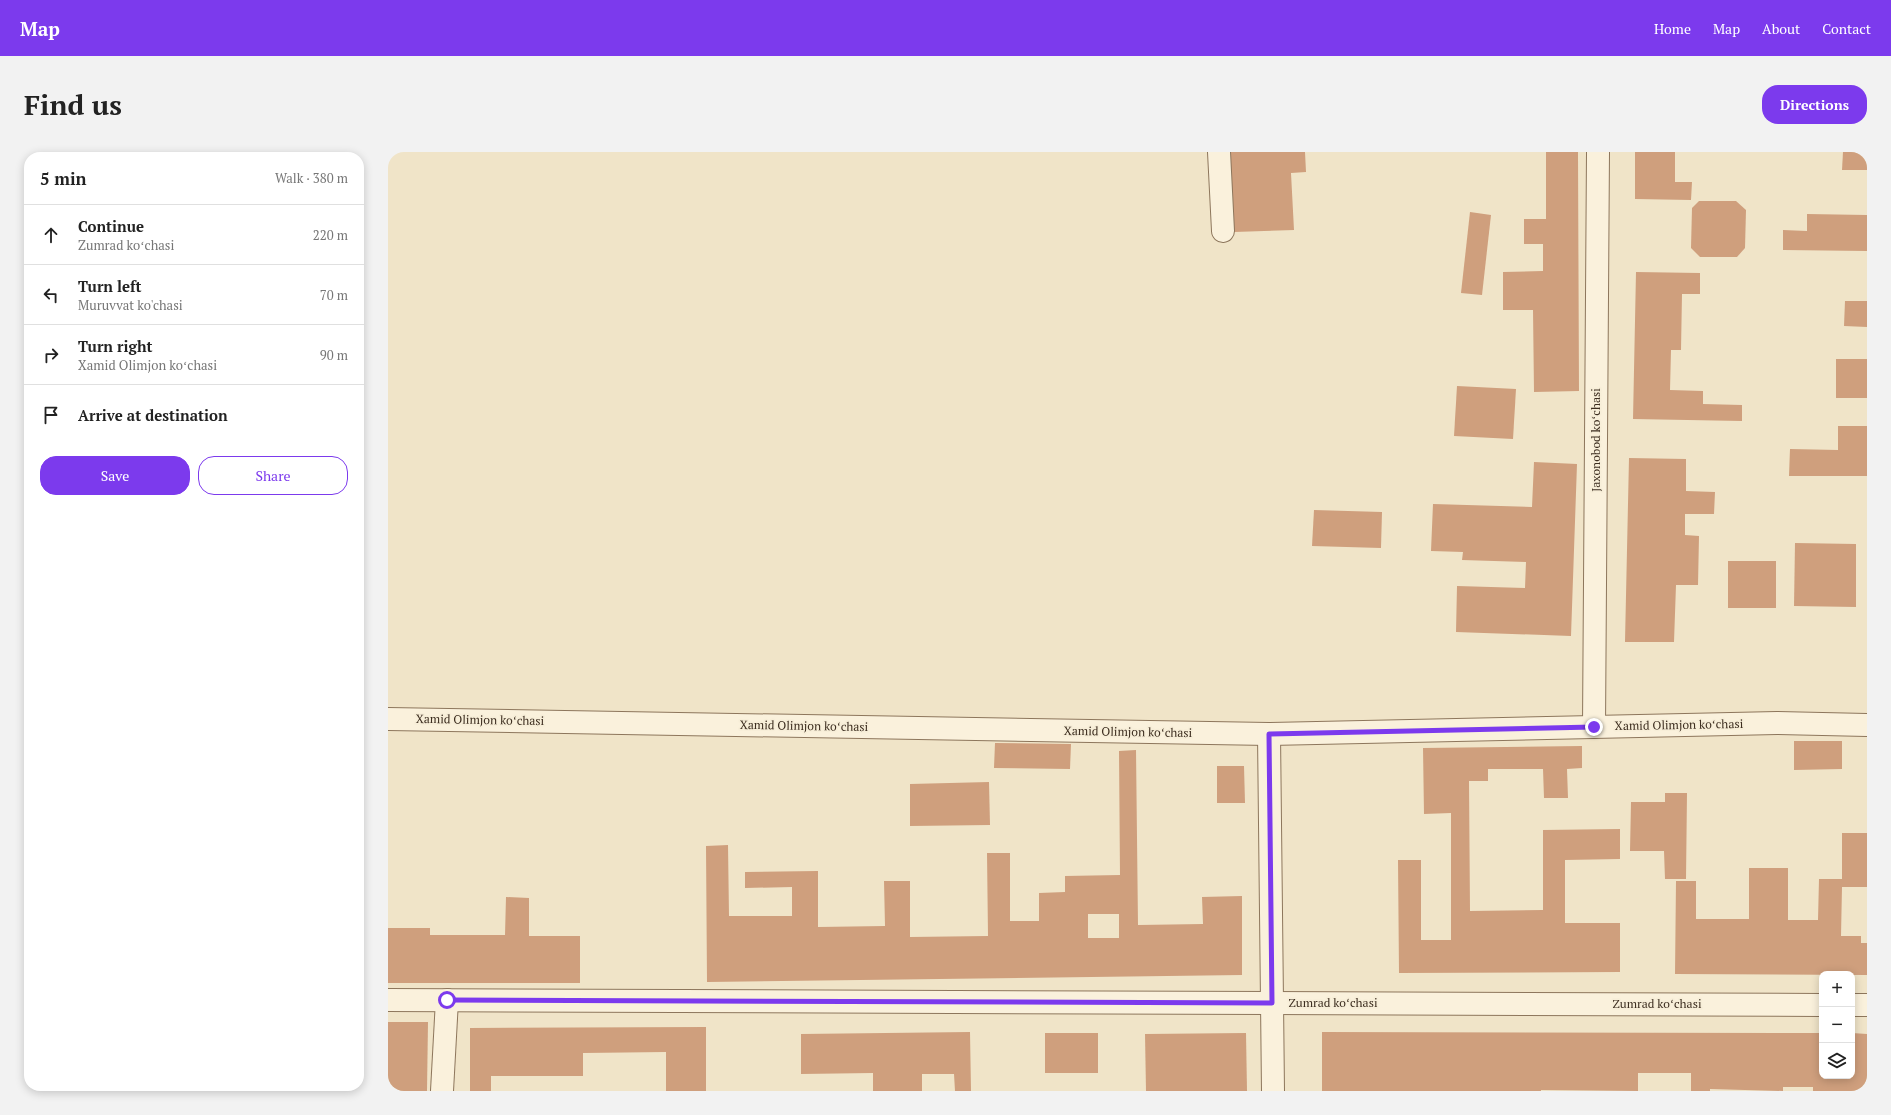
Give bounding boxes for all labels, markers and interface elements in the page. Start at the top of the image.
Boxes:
text: Map [20,16,60,41]
text: Home [1654,19,1691,38]
text: Map [1713,19,1740,38]
text: About [1762,19,1800,38]
text: Contact [1822,19,1871,38]
button: Directions [1762,85,1867,124]
text: Find us [24,86,122,123]
text: 5 min [40,167,87,190]
text: Walk · 380 m [275,169,348,187]
text: Continue [78,216,144,236]
icon: ahead [40,224,62,246]
text: 220 m [313,226,348,244]
text: Zumrad koʻchasi [78,236,174,254]
text: Turn left [78,276,142,296]
icon: left [40,284,62,306]
text: 70 m [320,286,348,304]
text: Muruvvat ko'chasi [78,296,183,314]
text: Turn right [78,336,153,356]
icon: right [40,344,62,366]
text: 90 m [320,346,348,364]
text: Xamid Olimjon koʻchasi [78,356,217,374]
street label: Jaxonobod koʻchasi [1588,388,1603,492]
icon: arrive [40,404,62,426]
text: Arrive at destination [78,405,228,425]
button: Save [40,456,190,495]
button: Share [198,456,348,495]
street label: Xamid Olimjon koʻchasi [416,711,545,728]
street label: Xamid Olimjon koʻchasi [1615,716,1744,733]
street label: Xamid Olimjon koʻchasi [740,717,869,734]
route end [1585,718,1603,736]
street label: Xamid Olimjon koʻchasi [1064,723,1193,740]
map controls [1819,971,1855,1079]
button: + [1819,971,1855,1007]
route start [438,991,456,1009]
street label: Zumrad koʻchasi [1289,995,1378,1010]
street label: Zumrad koʻchasi [1613,996,1702,1011]
button: − [1819,1007,1855,1043]
button: layers [1819,1043,1855,1079]

